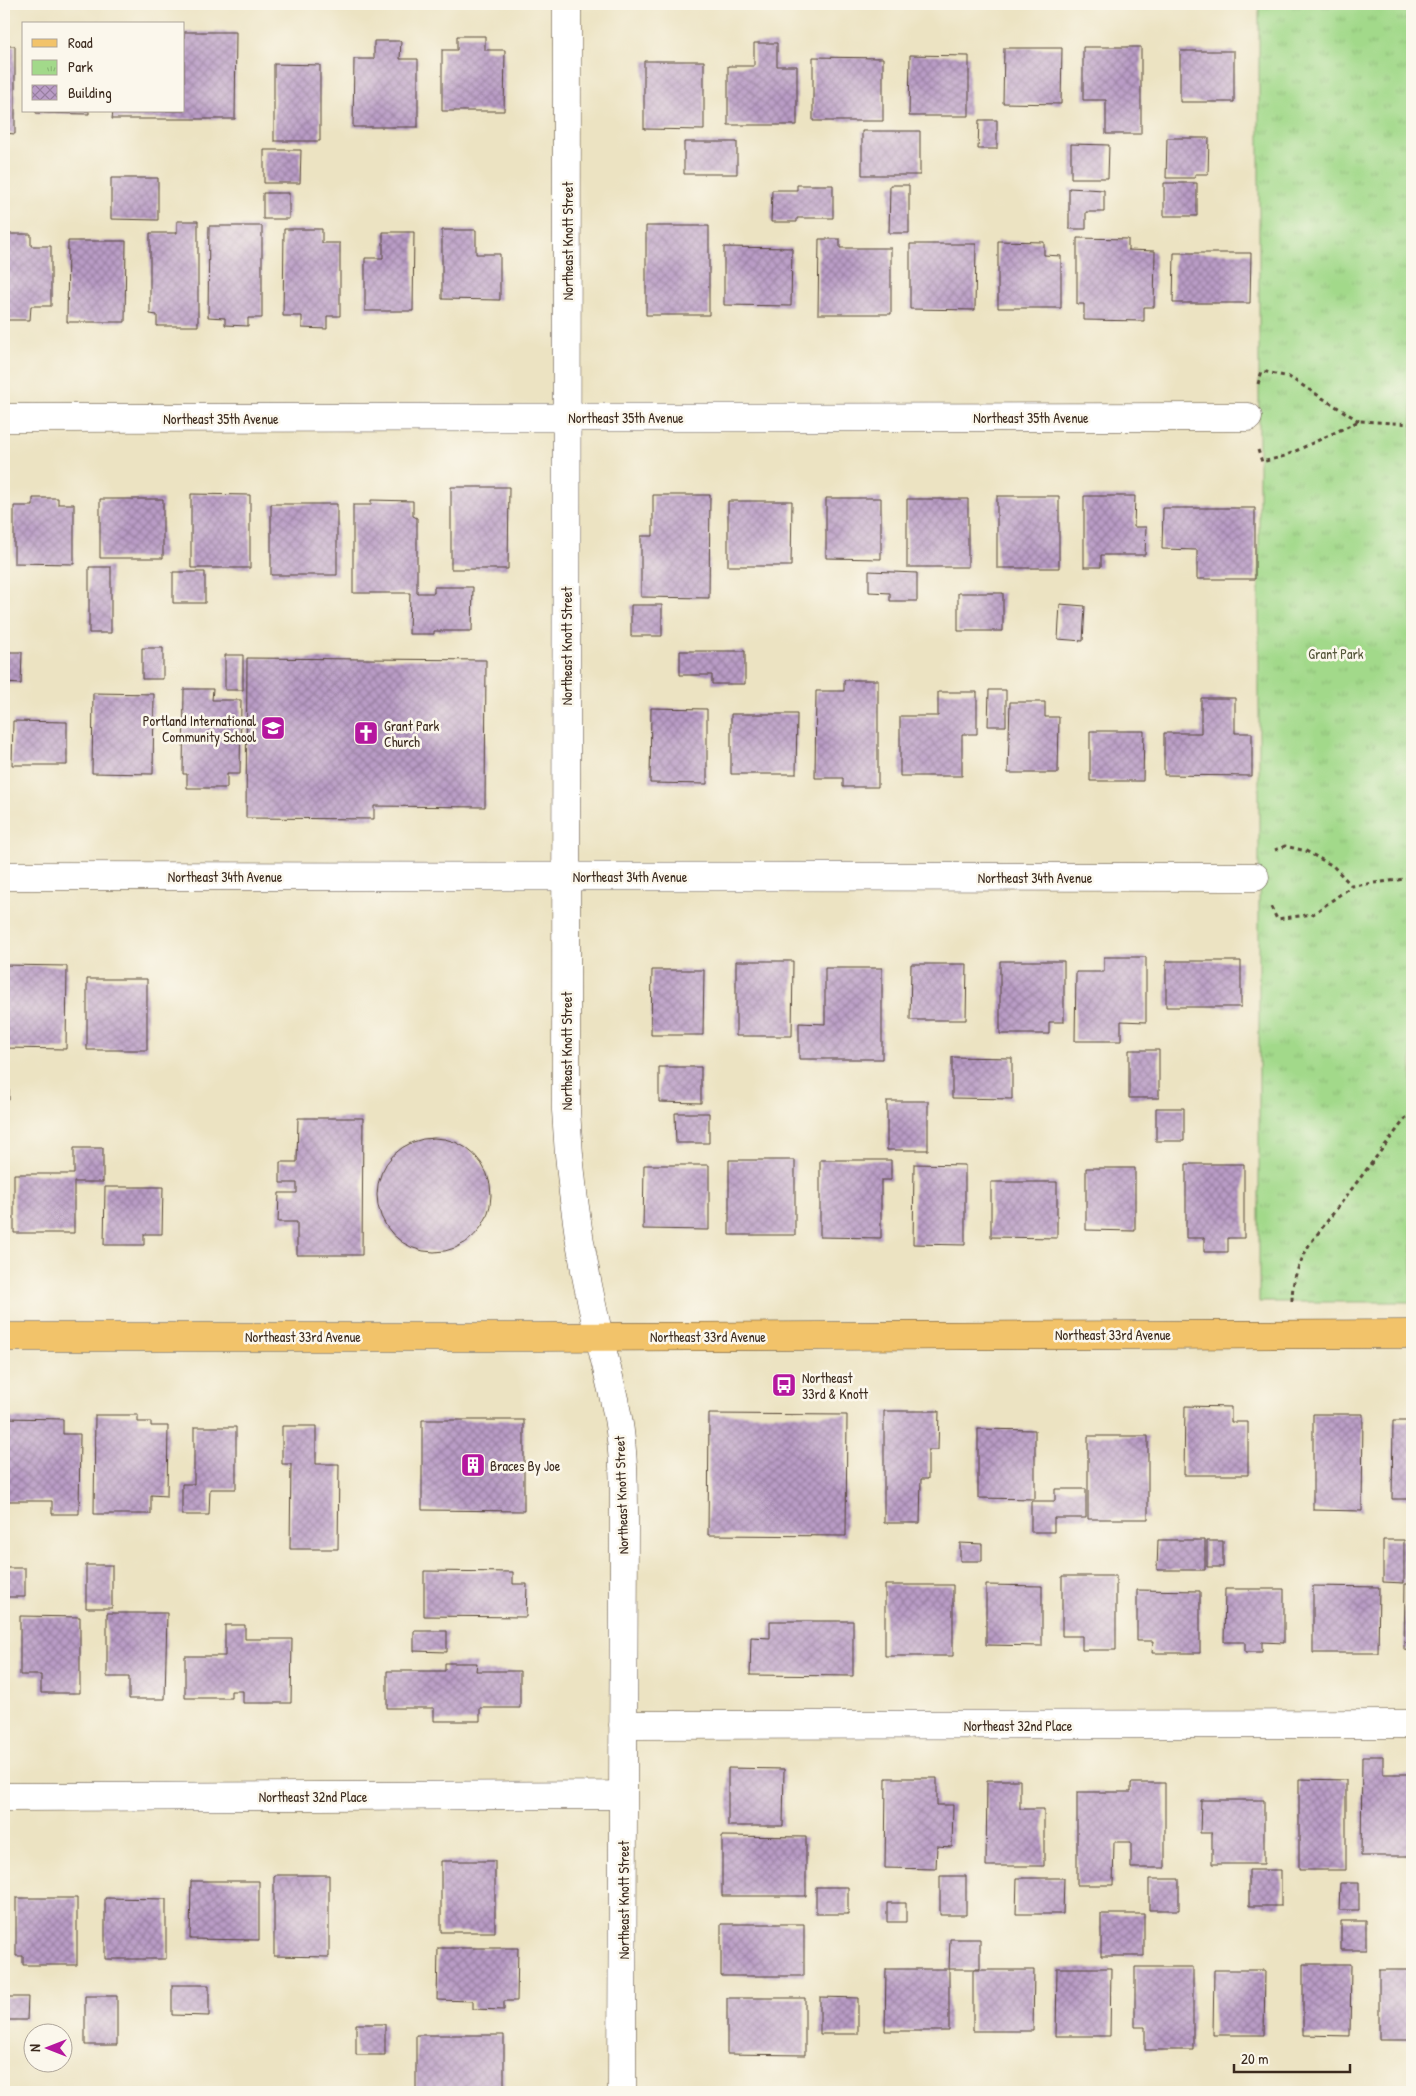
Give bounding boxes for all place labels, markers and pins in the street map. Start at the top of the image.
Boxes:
place label: Portland International Community School [143,711,256,747]
school or university icon: Portland International Community School [260,715,286,741]
place label: Grant Park Church [384,716,440,751]
church icon: Grant Park Church [353,720,379,746]
place label: Northeast 33rd & Knott [802,1368,868,1403]
bus stop icon: Northeast 33rd & Knott [771,1372,797,1398]
building icon: Braces By Joe [460,1452,486,1478]
place label: Braces By Joe [490,1456,561,1476]

